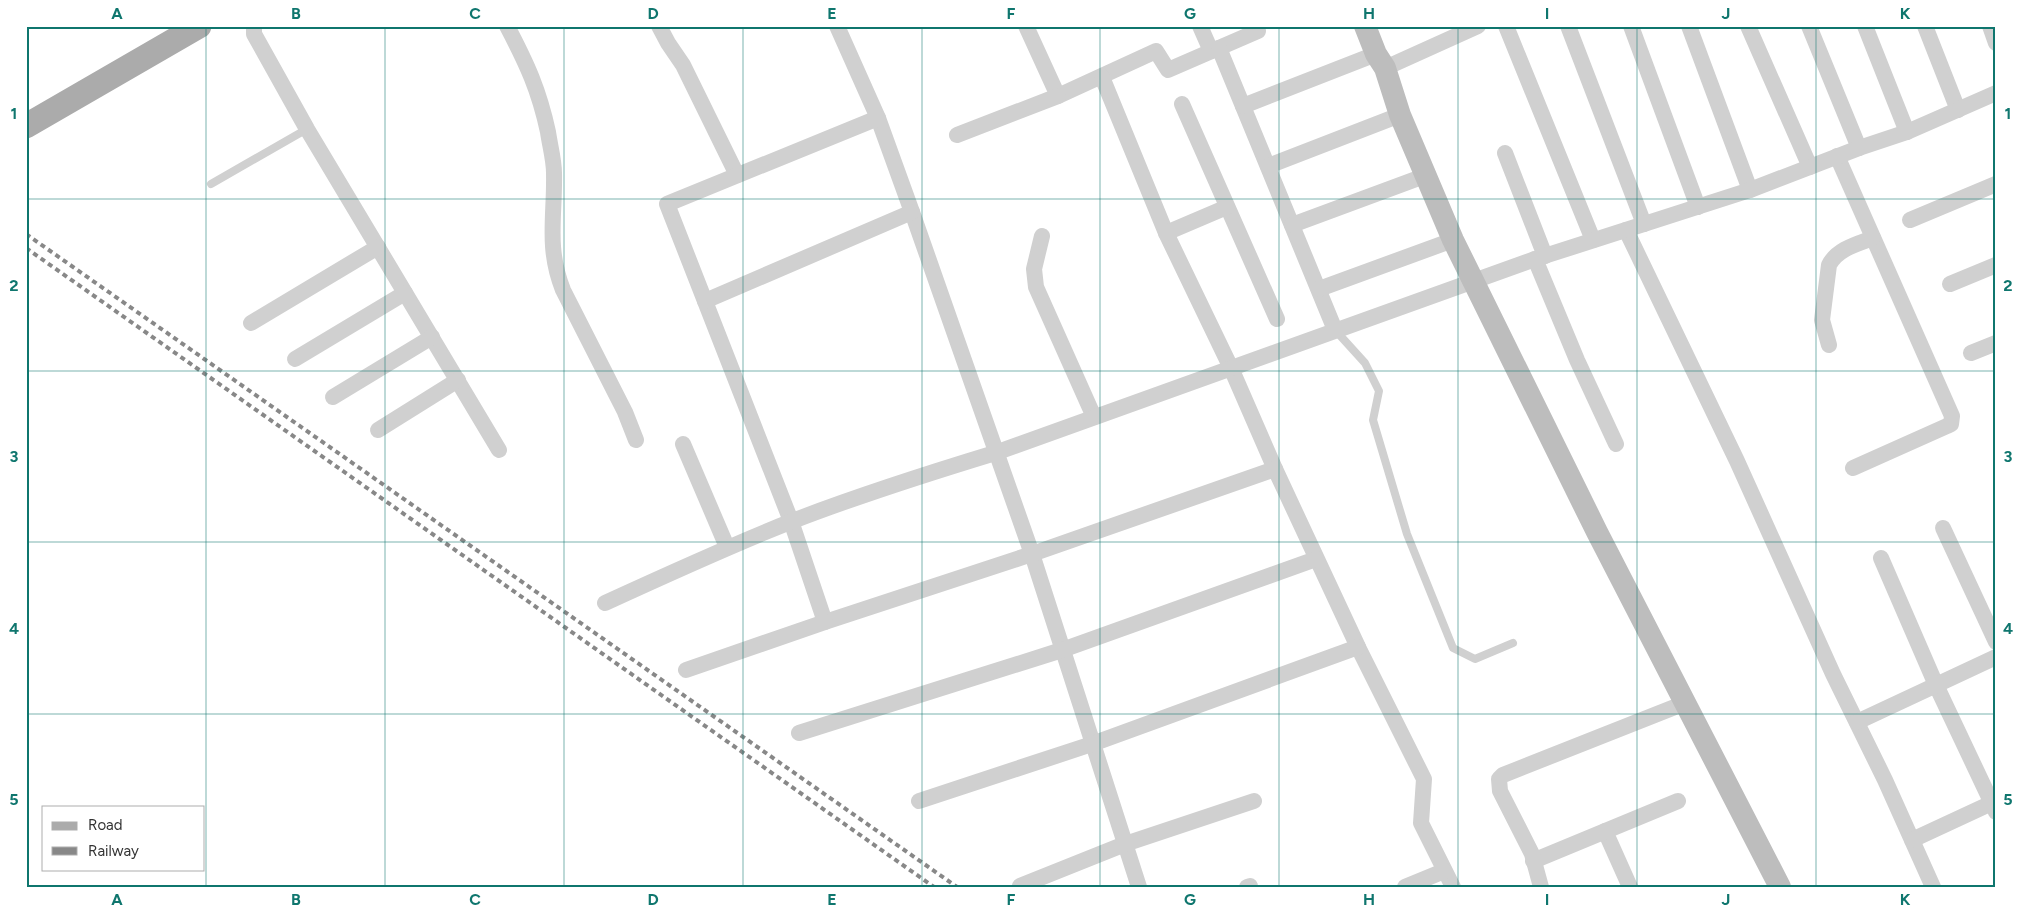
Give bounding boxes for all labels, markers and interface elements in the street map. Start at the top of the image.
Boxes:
text: A [111,4,123,23]
text: B [291,4,301,23]
text: C [469,4,481,23]
text: D [647,4,659,23]
text: E [827,4,837,23]
text: F [1007,4,1016,23]
text: G [1184,4,1196,23]
text: H [1363,4,1375,23]
text: I [1545,4,1549,23]
text: J [1722,4,1730,23]
text: K [1900,4,1911,23]
text: 1 [11,104,17,123]
text: 1 [2005,104,2011,123]
text: 2 [9,276,19,295]
text: 2 [2003,276,2013,295]
text: 3 [10,447,19,466]
text: 3 [2004,447,2013,466]
text: 4 [9,619,19,638]
text: 4 [2003,619,2013,638]
text: 5 [9,790,19,809]
text: 5 [2003,790,2013,809]
legend [42,806,205,870]
text: Road [88,816,123,834]
text: Railway [88,842,139,860]
text: A [111,890,123,909]
text: B [291,890,301,909]
text: C [469,890,481,909]
text: D [647,890,659,909]
text: E [827,890,837,909]
text: F [1007,890,1016,909]
text: G [1184,890,1196,909]
text: H [1363,890,1375,909]
text: I [1545,890,1549,909]
text: J [1722,890,1730,909]
text: K [1900,890,1911,909]

